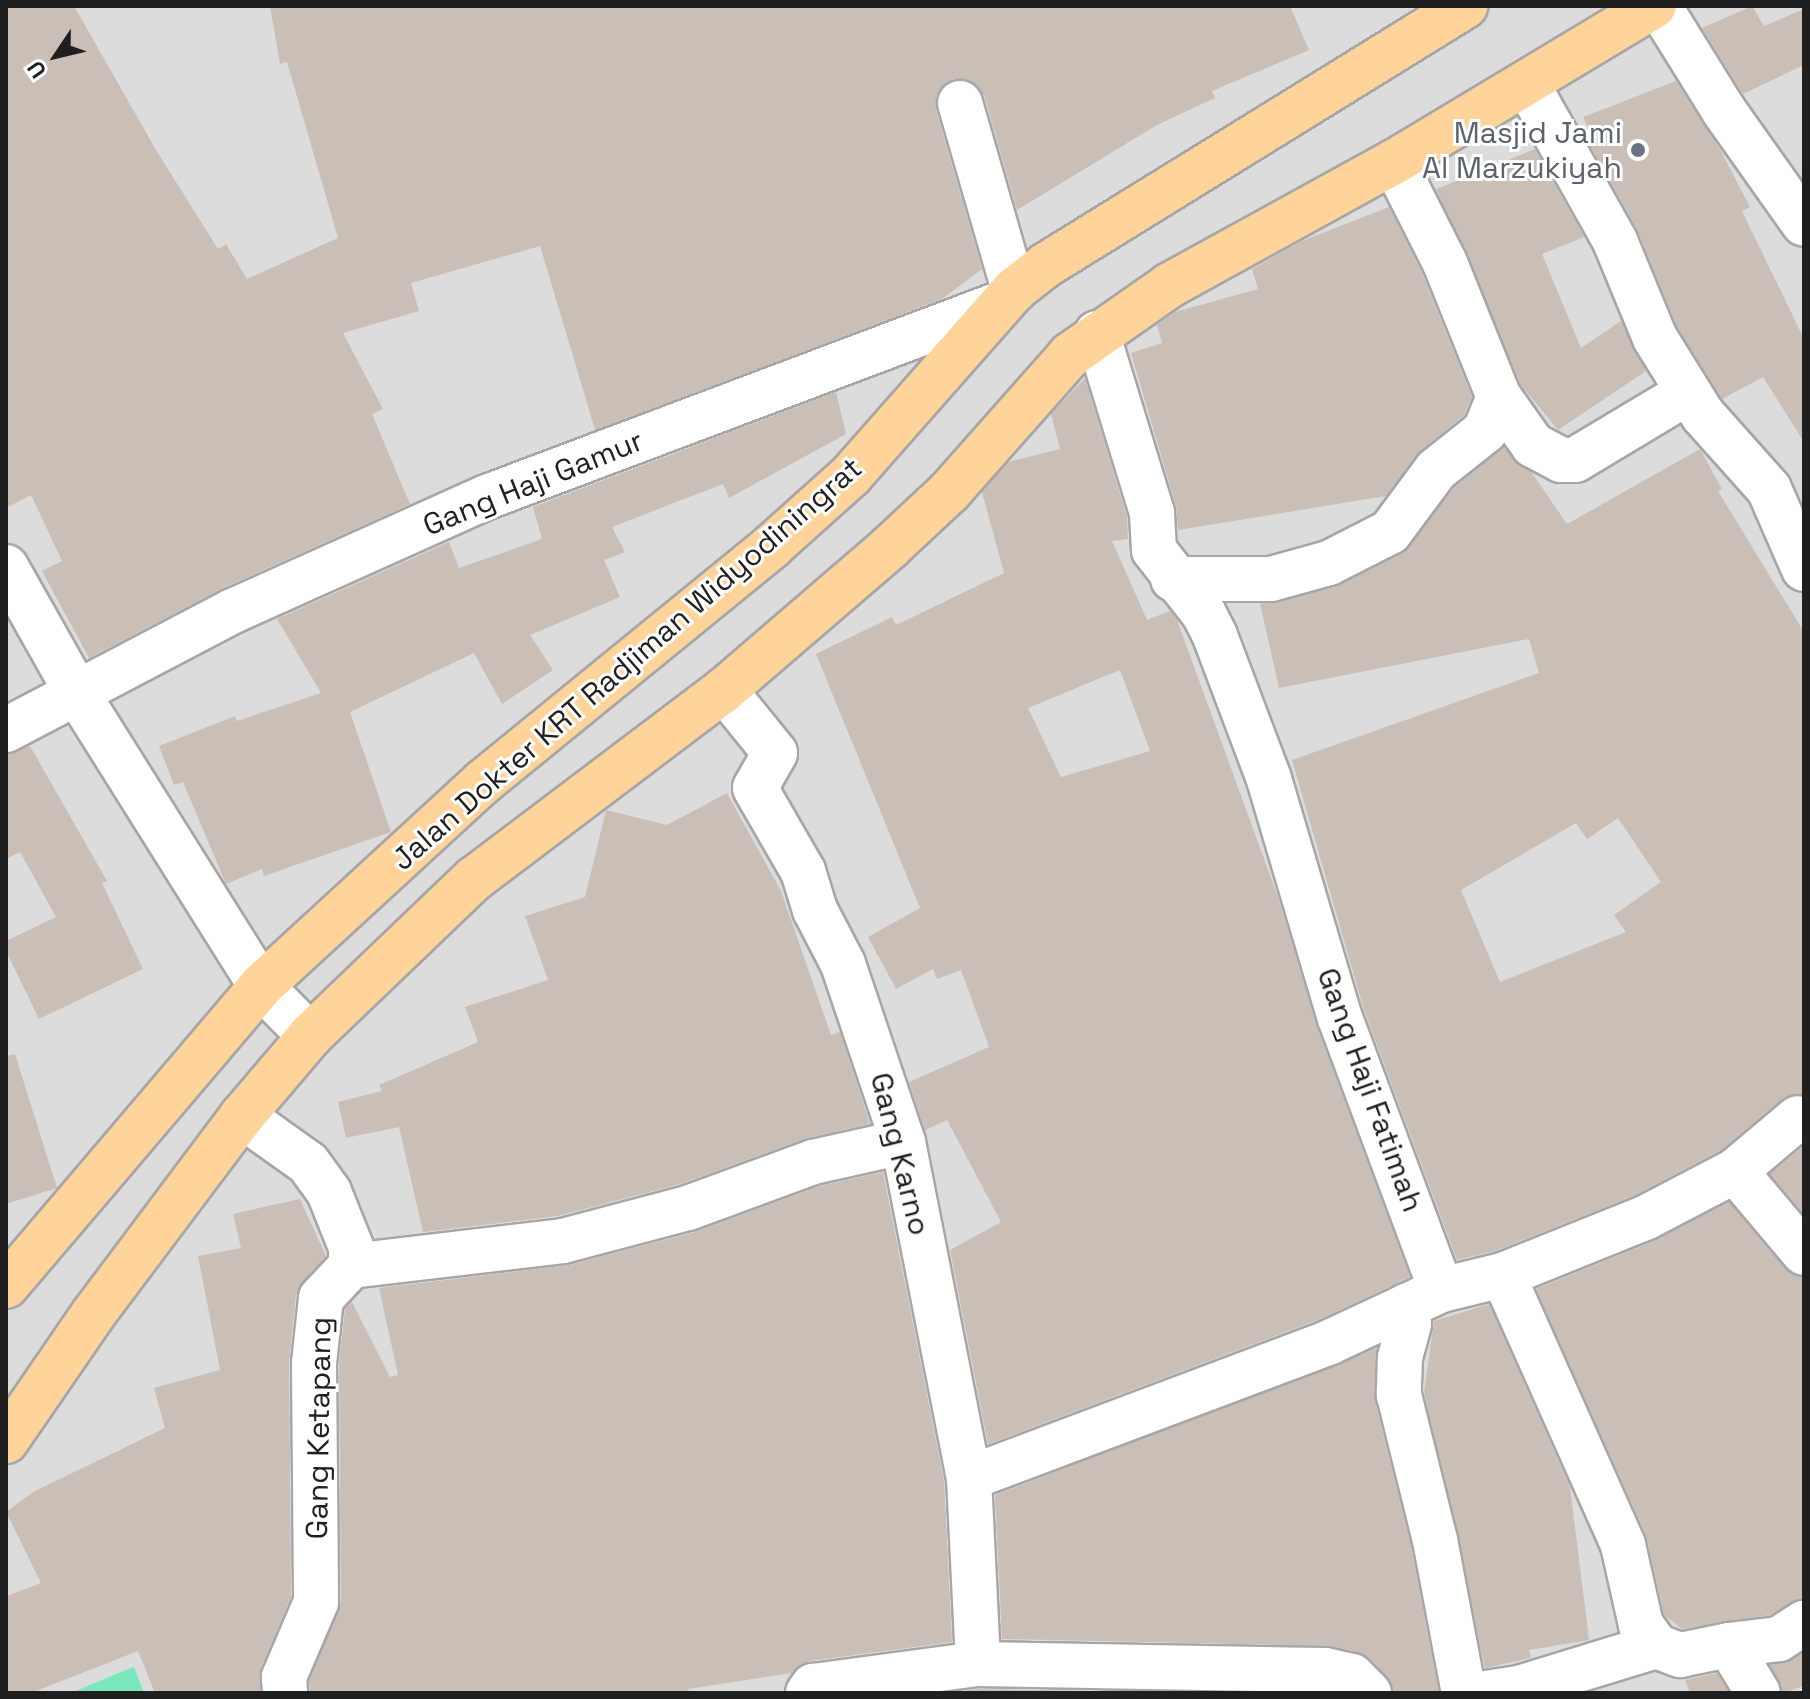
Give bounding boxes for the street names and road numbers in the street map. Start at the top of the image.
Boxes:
street label: Gang Haji Gamur [418,422,648,544]
street label: Jalan Dokter KRT Radjiman Widyodiningrat [384,450,870,878]
street label: Gang Haji Fatimah [1309,963,1431,1217]
street label: Gang Karno [862,1069,938,1239]
street label: Gang Ketapang [299,1316,339,1540]

